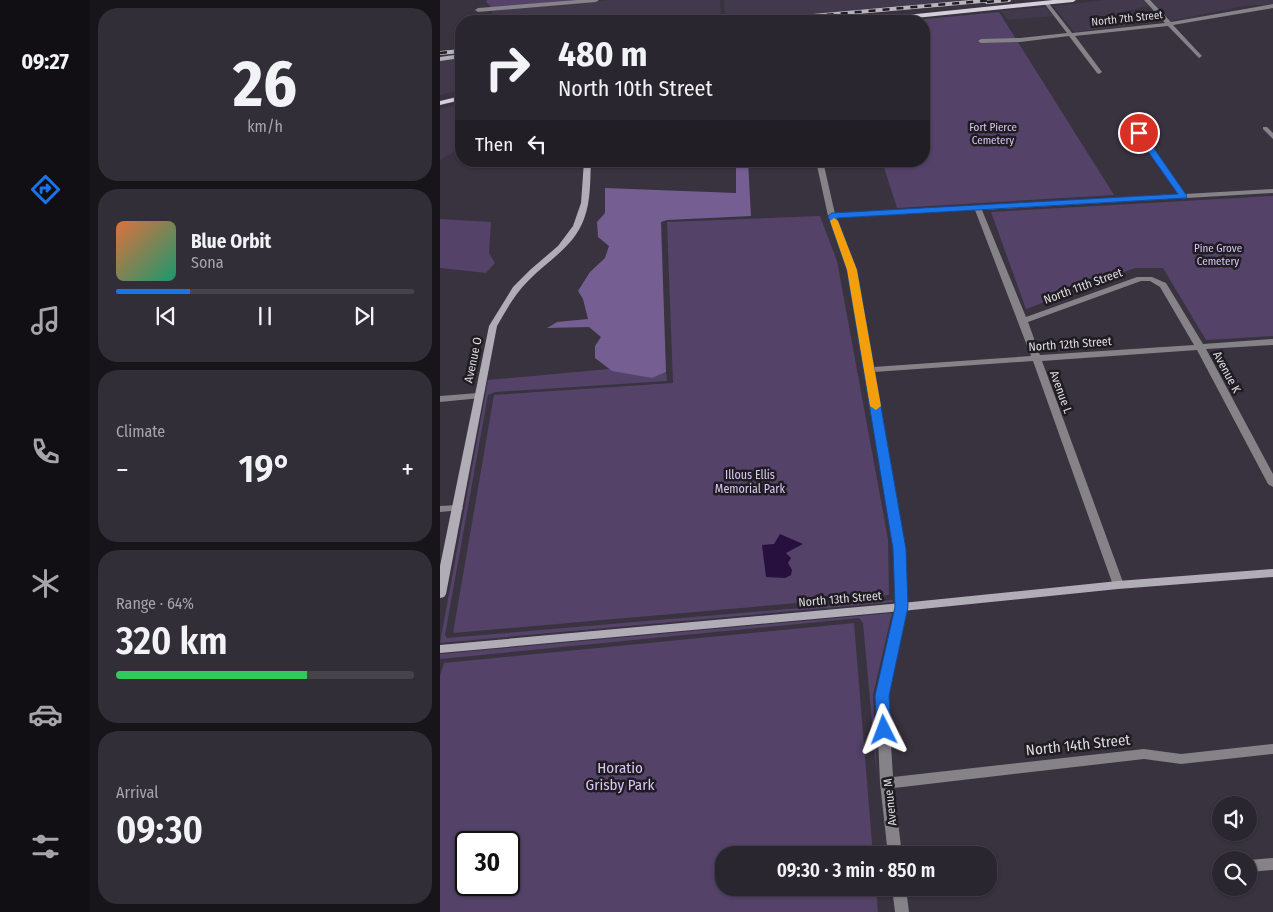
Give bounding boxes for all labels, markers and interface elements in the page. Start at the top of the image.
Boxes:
street label: North 7th Street [1091,8,1164,29]
text: 480 m [558,33,648,75]
icon: right [475,35,540,100]
text: 26 [233,45,297,123]
text: 09:27 [21,48,69,75]
text: North 10th Street [558,75,713,102]
pin [1118,112,1160,154]
text: km/h [247,117,283,136]
icon: arrive [1125,119,1153,147]
park label: Fort Pierce Cemetery [969,121,1017,147]
icon: left [523,130,551,158]
text: Then [475,133,513,156]
icon: directions [28,172,63,207]
text: Blue Orbit [191,230,271,253]
park label: Pine Grove Cemetery [1194,242,1242,268]
text: Sona [191,253,224,272]
street label: North 11th Street [1042,265,1124,307]
icon: previous [152,302,180,330]
icon: pause [251,302,279,330]
icon: next [350,302,378,330]
icon: music [28,303,63,338]
street label: North 12th Street [1028,334,1112,354]
street label: Avenue O [461,336,485,384]
street label: Avenue K [1210,349,1244,396]
street label: Avenue L [1047,369,1075,416]
text: Climate [116,422,165,441]
icon: phone [28,434,63,469]
text: 19° [238,446,291,492]
text: − [116,453,129,486]
text: + [401,453,414,486]
park label: Illous Ellis Memorial Park [715,468,786,496]
icon: climate [28,566,63,601]
street label: North 13th Street [798,588,882,610]
text: Range · 64% [116,594,194,613]
text: 320 km [116,618,228,664]
icon: car [28,697,63,732]
position arrow [857,703,909,755]
street label: North 14th Street [1025,731,1131,759]
park label: Horatio Grisby Park [586,759,654,794]
street label: Avenue M [881,778,899,826]
text: Arrival [116,783,158,802]
map controls [1212,796,1257,896]
button: sound [1212,796,1257,841]
text: 09:30 [116,807,203,853]
icon: filters [28,829,63,864]
speed limit sign: 30 [455,831,520,896]
button: search [1212,851,1257,896]
text: 09:30 · 3 min · 850 m [777,859,935,882]

